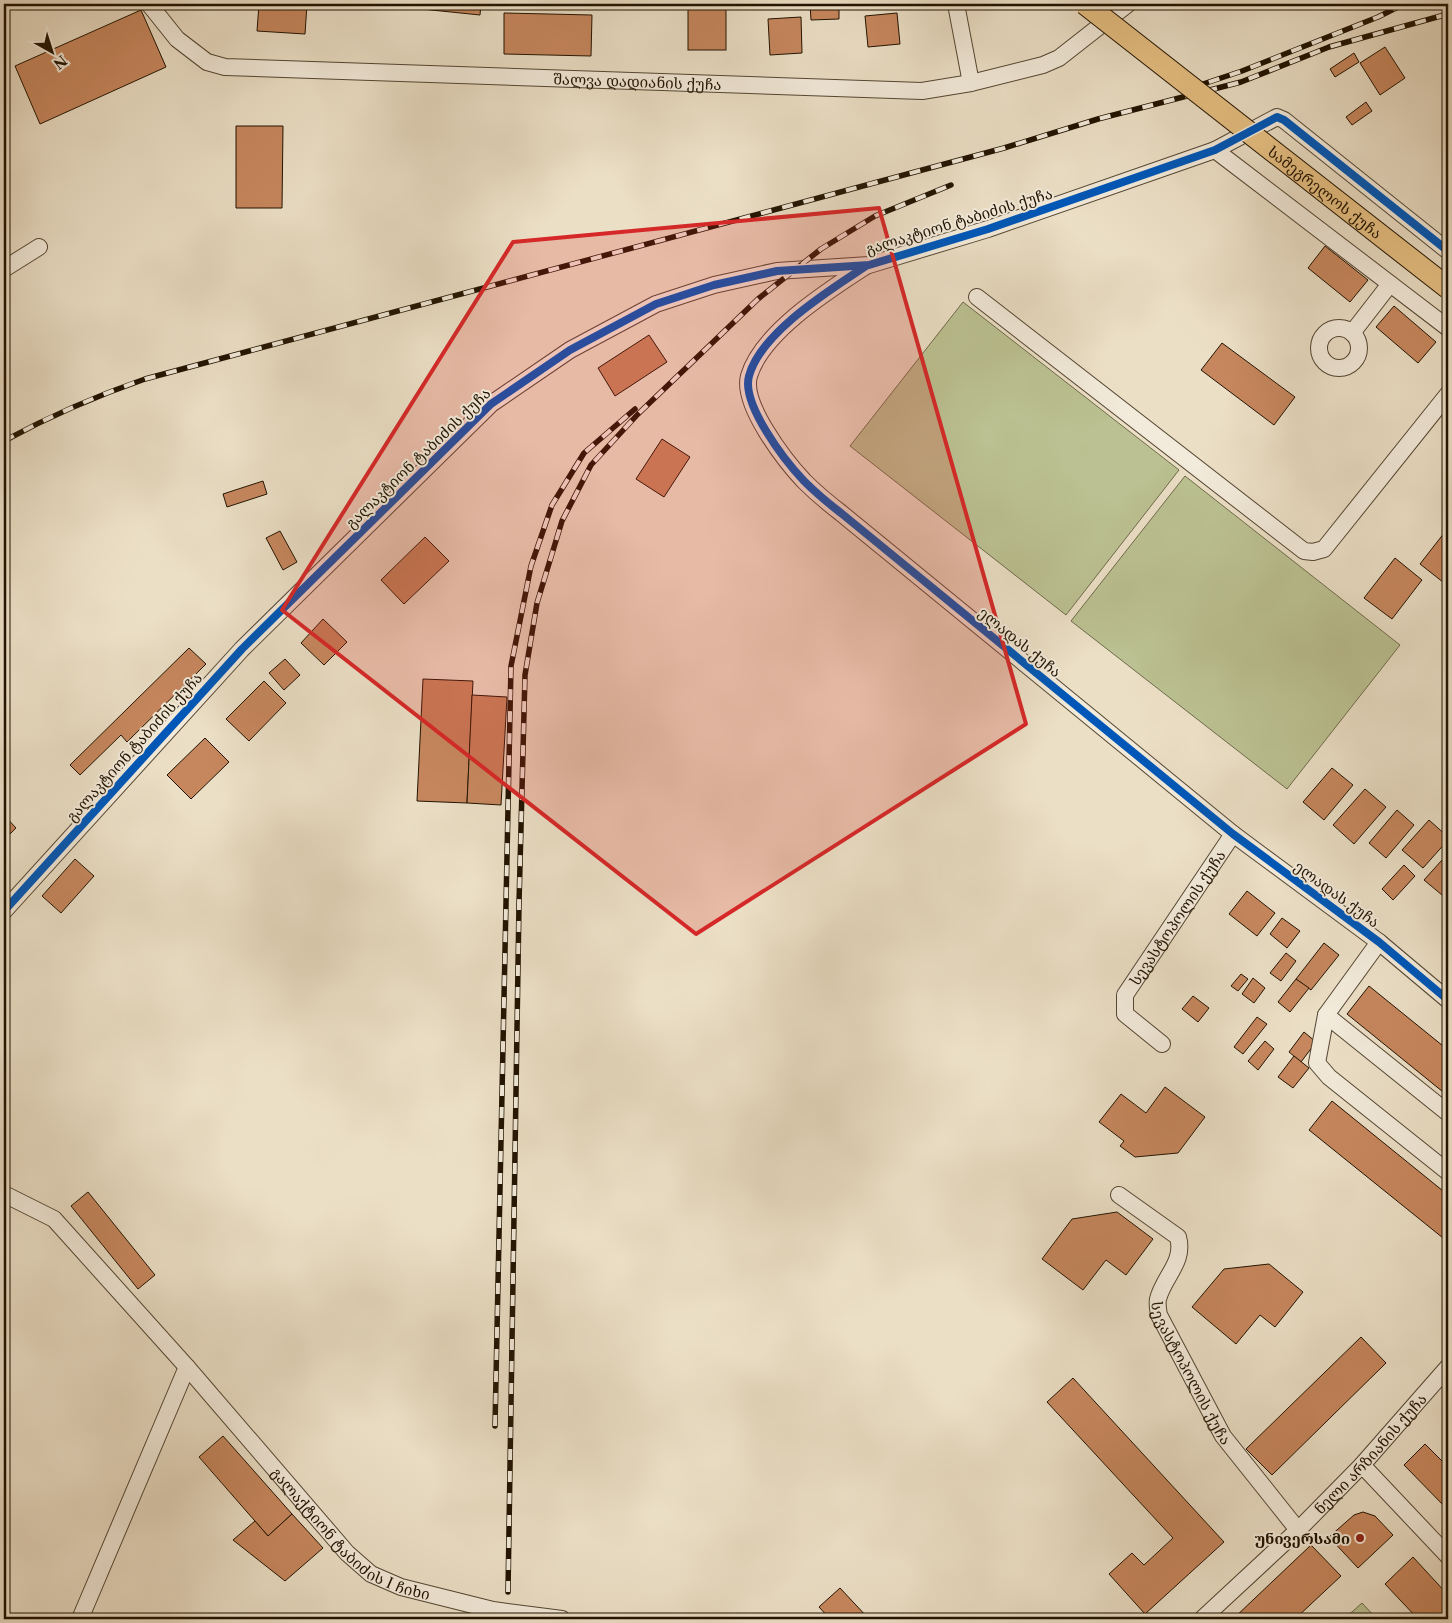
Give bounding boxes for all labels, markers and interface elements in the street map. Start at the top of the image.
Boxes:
north arrow [28,28,78,78]
text: N [50,51,71,73]
street label: შალვა დადიანის ქუჩა [553,69,722,94]
street label: სამეგრელოს ქუჩა [1264,141,1386,242]
street label: გალაკტიონ ტაბიძის ქუჩა [863,184,1055,258]
street label: გალაკტიონ ტაბიძის ქუჩა [342,384,494,532]
street label: ელადას ქუჩა [975,603,1065,681]
street label: გალაკტიონ ტაბიძის ქუჩა [62,669,206,825]
street label: სევასტოპოლის ქუჩა [1125,846,1229,989]
street label: ელადას ქუჩა [1291,857,1383,931]
street label: სევასტოპოლის ქუჩა [1148,1301,1236,1448]
street label: ნელი არზიანის ქუჩა [1310,1389,1430,1518]
street label: გალაქტიონ ტაბიძის I ჩიხი [268,1463,432,1603]
place label: უნივერსამი [1255,1529,1350,1548]
marker: უნივერსამი [1354,1532,1366,1544]

